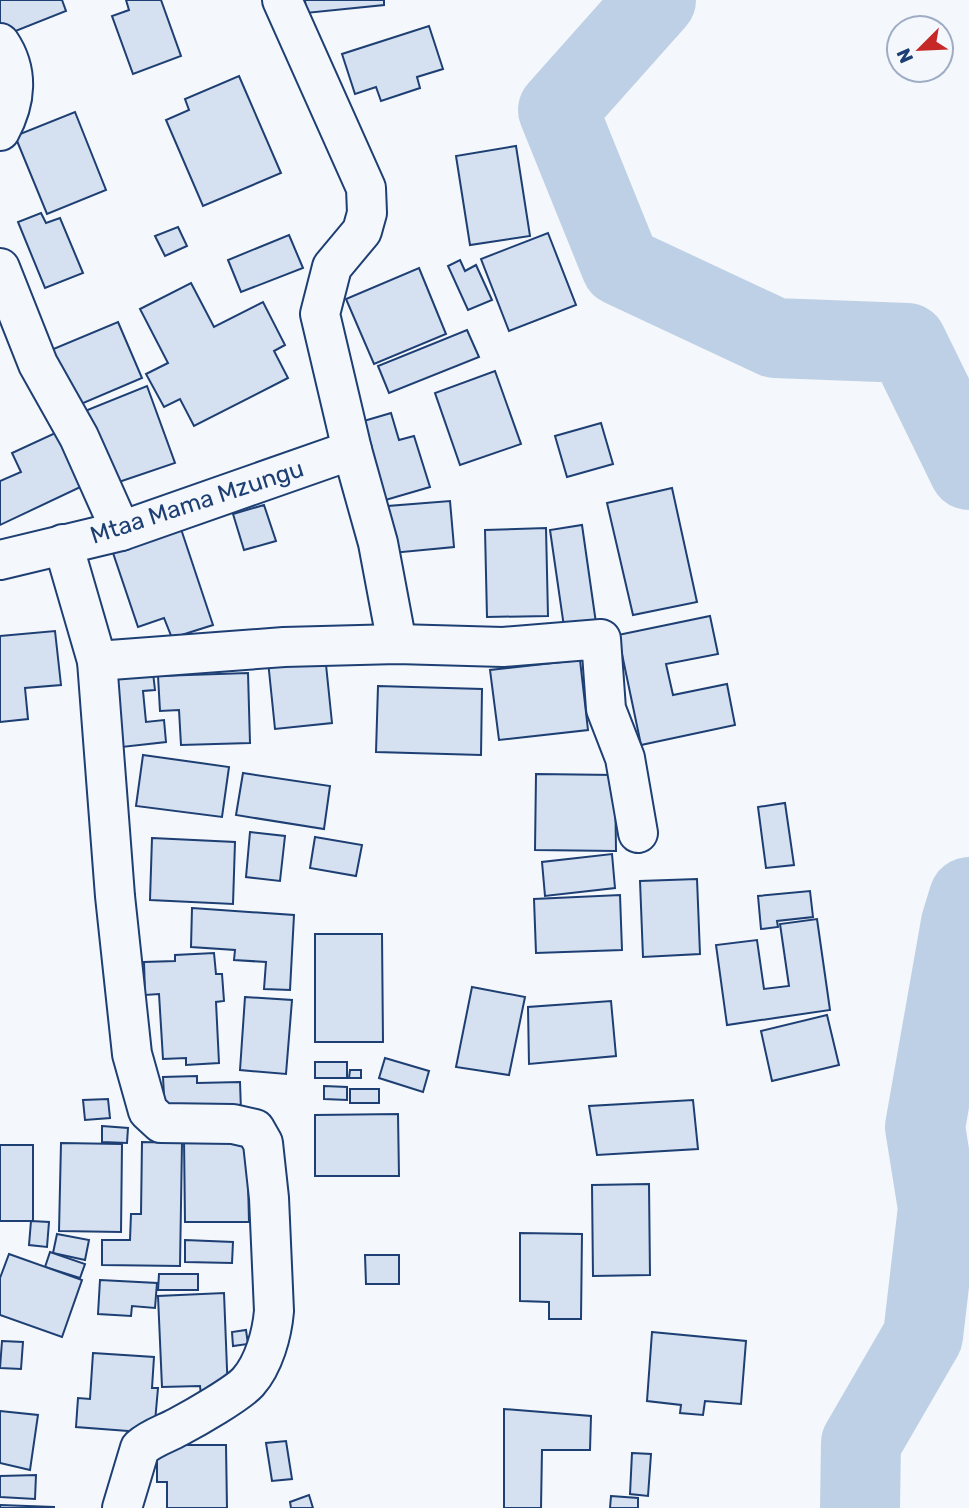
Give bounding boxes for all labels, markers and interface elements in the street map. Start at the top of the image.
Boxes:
north arrow [885,14,955,84]
text: N [892,45,918,67]
street label: Mtaa Mama Mzungu [87,454,307,550]

